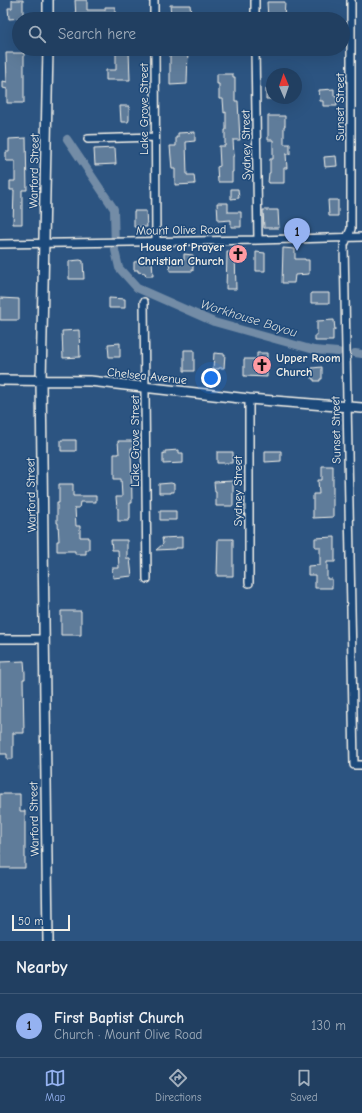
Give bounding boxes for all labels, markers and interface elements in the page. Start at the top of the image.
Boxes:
search box [12,12,350,56]
icon: search [26,23,48,45]
text: Search here [58,25,136,43]
street label: Lake Grove Street [137,63,151,155]
north arrow [266,68,302,104]
street label: Sunset Street [333,73,347,141]
street label: Sydney Street [238,109,254,180]
street label: Warford Street [26,133,42,209]
pin: 1 [284,218,310,251]
street label: Mount Olive Road [136,222,226,238]
place label: House of Prayer Christian Church [138,240,224,268]
church icon: House of Prayer Christian Church [227,243,249,265]
water label: Workhouse Bayou [199,296,299,340]
place label: Upper Room Church [276,351,341,379]
church icon: Upper Room Church [251,354,273,376]
street label: Chelsea Avenue [106,365,188,387]
your location [201,368,221,388]
street label: Lake Grove Street [128,395,142,487]
street label: Sunset Street [328,395,344,464]
street label: Sydney Street [231,455,245,526]
street label: Warford Street [23,457,39,533]
street label: Warford Street [26,781,42,857]
scale bar [12,913,70,932]
text: 50 m [18,915,43,928]
text: Nearby [16,958,67,977]
text: First Baptist Church [54,1009,184,1027]
text: 1 [26,1018,32,1033]
text: 130 m [311,1018,346,1033]
text: Church · Mount Olive Road [54,1027,203,1042]
tab: Map [44,1067,66,1104]
tab: Directions [155,1067,202,1104]
tab: Saved [290,1067,318,1104]

